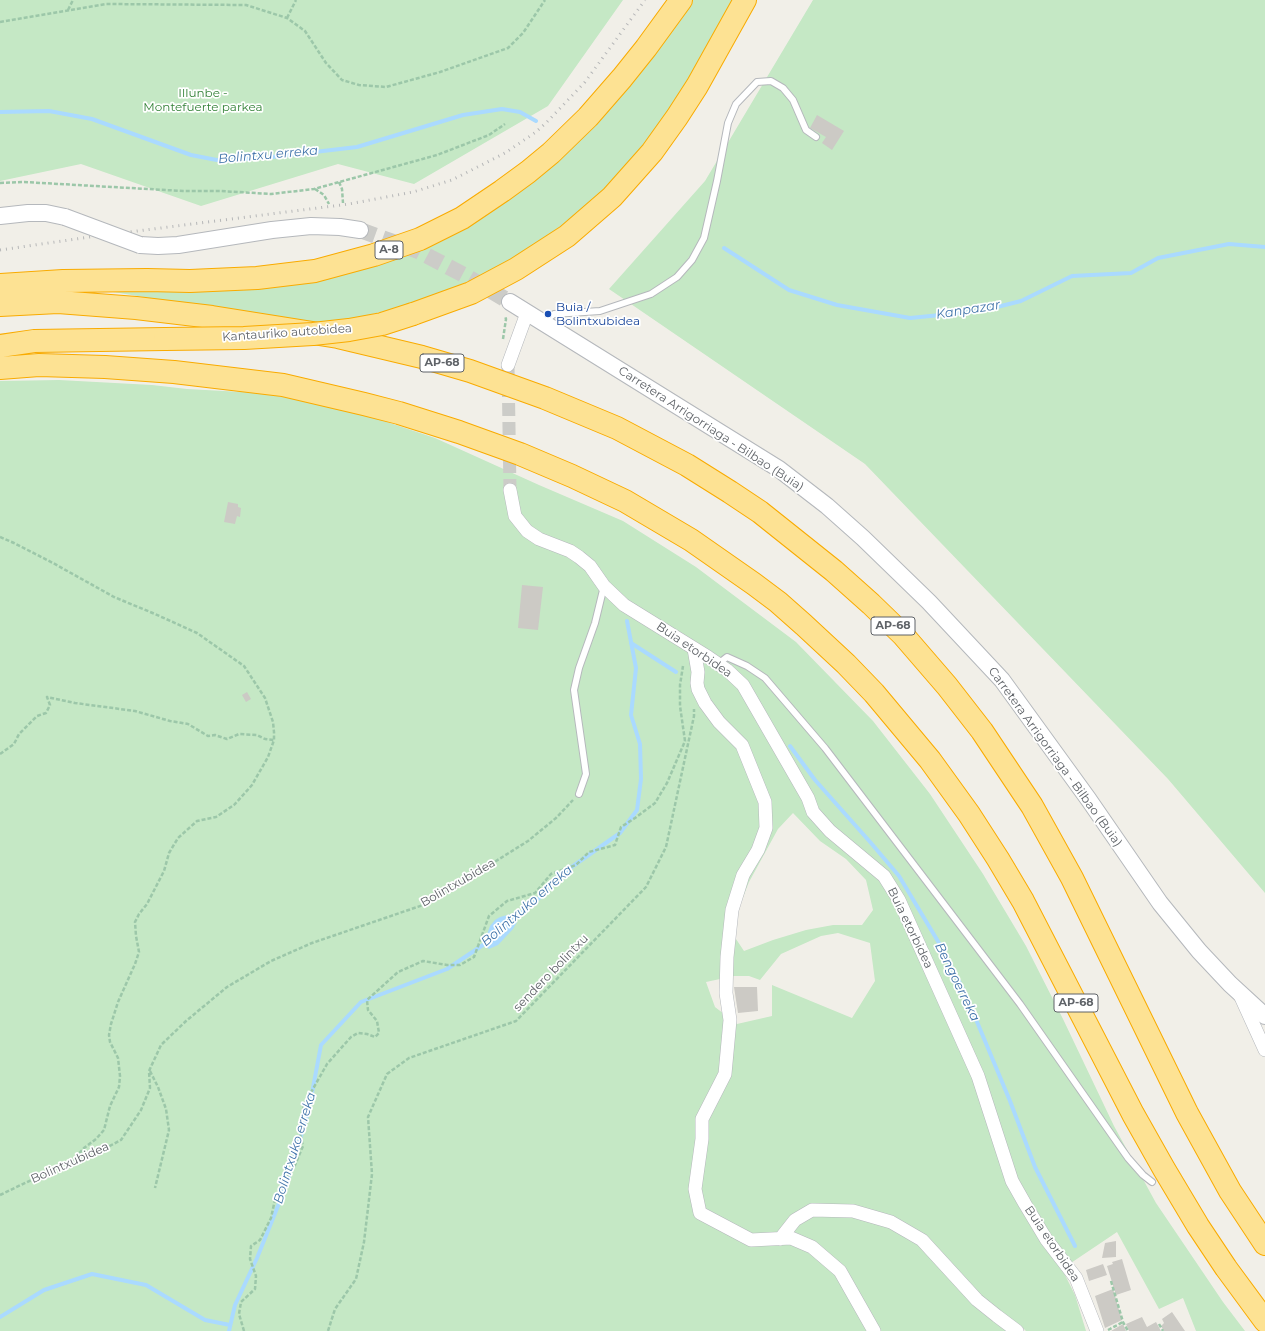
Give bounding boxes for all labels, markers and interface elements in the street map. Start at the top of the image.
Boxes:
park label: Illunbe - Montefuerte parkea [143,86,263,114]
water label: Bolintxu erreka [217,143,319,167]
road number: A-8 [375,241,403,259]
water label: Kanpazar [935,297,1001,323]
place label: Buia / Bolintxubidea [556,300,640,328]
marker: Buia / Bolintxubidea [543,309,553,319]
street label: Kantauriko autobidea [222,321,352,345]
road number: AP-68 [420,354,464,372]
street label: Carretera Arrigorriaga - Bilbao (Buia) [616,364,806,494]
road number: AP-68 [871,617,915,635]
street label: Buia etorbidea [653,619,735,681]
street label: Carretera Arrigorriaga - Bilbao (Buia) [985,665,1125,849]
street label: Bolintxubidea [418,856,498,910]
water label: Bolintxuko erreka [478,862,576,950]
street label: Buia etorbidea [884,885,936,971]
street label: sendero bolintxu [511,932,591,1014]
water label: Bengoerreka [931,940,983,1024]
road number: AP-68 [1054,994,1098,1012]
water label: Bolintxuko erreka [271,1090,319,1206]
street label: Bolintxubidea [29,1139,111,1187]
street label: Buia etorbidea [1021,1203,1083,1285]

